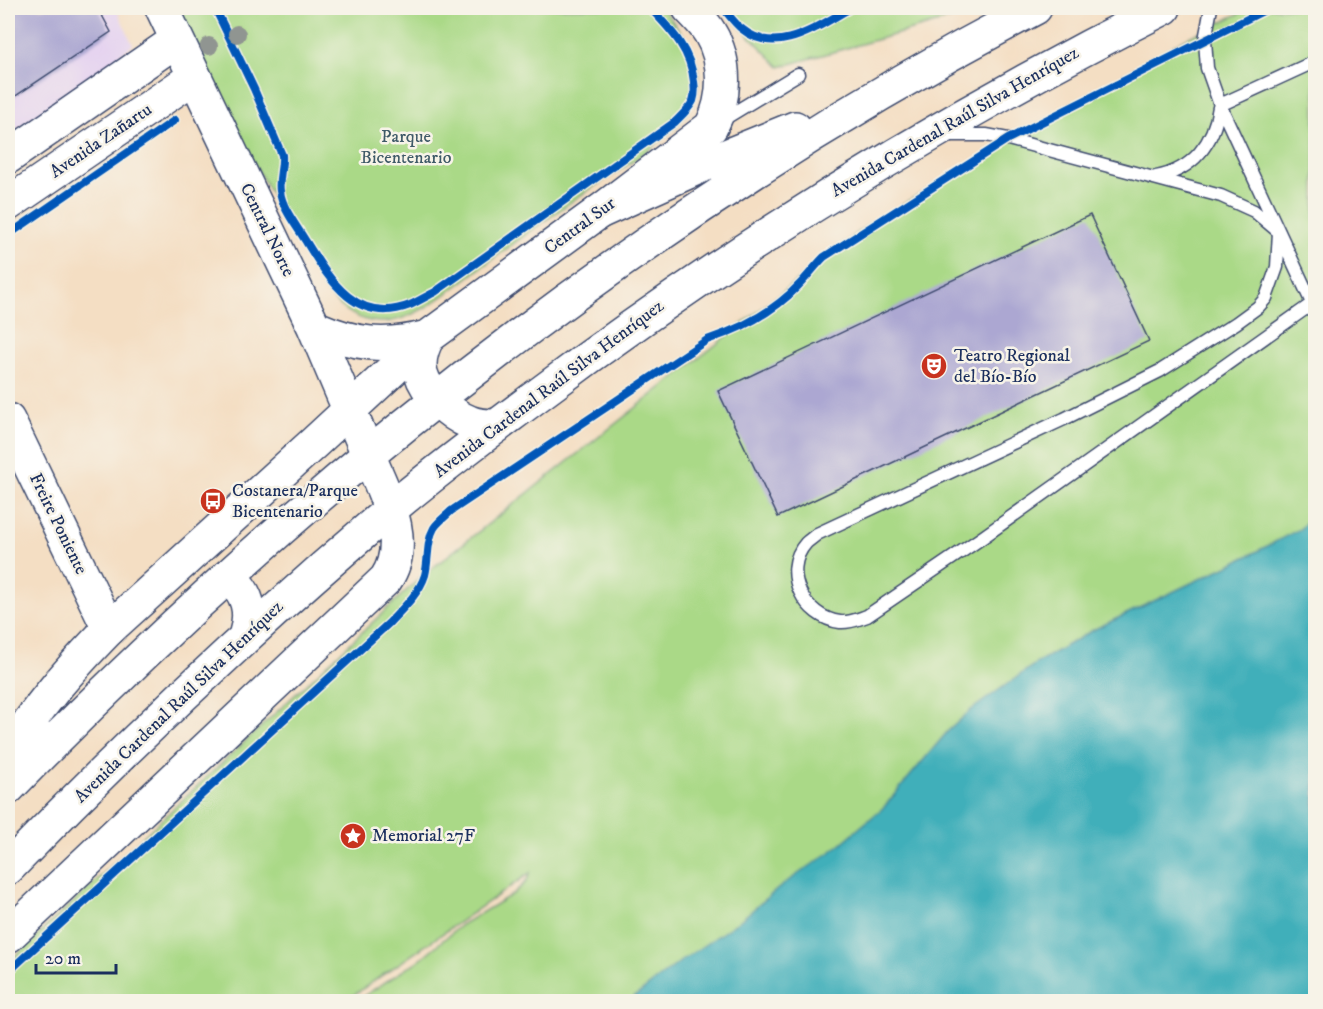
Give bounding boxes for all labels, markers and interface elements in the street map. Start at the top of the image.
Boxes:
street label: Avenida Cardenal Raúl Silva Henríquez [827,42,1083,202]
street label: Avenida Zañartu [46,99,156,183]
park label: Parque Bicentenario [361,126,452,169]
street label: Central Norte [235,180,299,280]
street label: Central Sur [540,193,620,259]
street label: Avenida Cardenal Raúl Silva Henríquez [430,295,668,483]
place label: Teatro Regional del Bío-Bío [954,345,1071,388]
theatre icon: Teatro Regional del Bío-Bío [919,351,949,381]
street label: Freire Poniente [24,470,92,578]
place label: Costanera/Parque Bicentenario [232,480,358,523]
bus stop icon: Costanera/Parque Bicentenario [198,486,228,516]
street label: Avenida Cardenal Raúl Silva Henríquez [70,596,288,808]
place icon: Memorial 27F [338,821,368,851]
place label: Memorial 27F [372,825,475,847]
scale bar [36,937,116,975]
text: 20 m [45,948,81,970]

